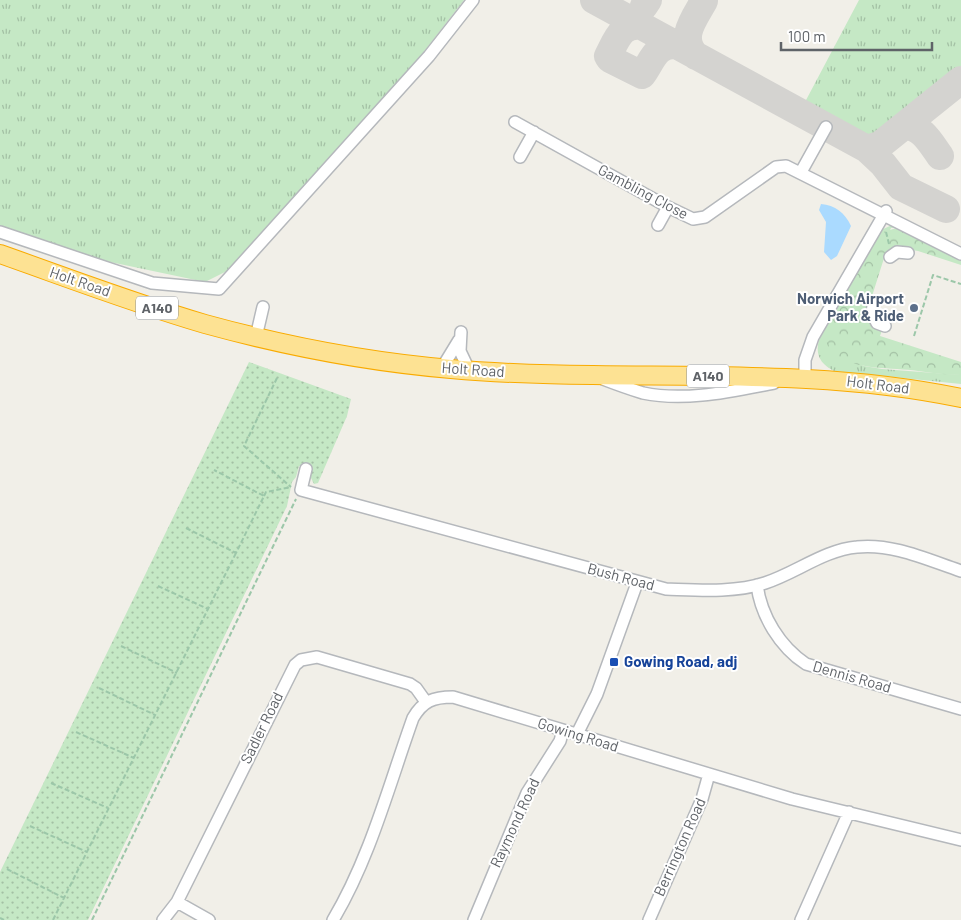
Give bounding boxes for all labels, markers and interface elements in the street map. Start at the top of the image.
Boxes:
scale bar [781,20,932,52]
text: 100 m [788,27,826,45]
street label: Gambling Close [595,160,692,222]
street label: Holt Road [48,262,113,300]
place label: Norwich Airport Park & Ride [797,289,904,324]
road number: A140 [136,296,178,320]
marker: Norwich Airport Park & Ride [908,302,920,314]
street label: Holt Road [441,358,505,380]
road number: A140 [687,364,729,388]
street label: Holt Road [846,371,911,397]
street label: Bush Road [586,558,657,594]
place label: Gowing Road, adj [624,652,737,670]
marker: Gowing Road, adj [608,656,620,668]
street label: Dennis Road [811,656,894,696]
street label: Sadler Road [236,689,286,766]
street label: Gowing Road [536,713,621,755]
street label: Raymond Road [486,775,543,870]
street label: Berrington Road [649,795,709,899]

